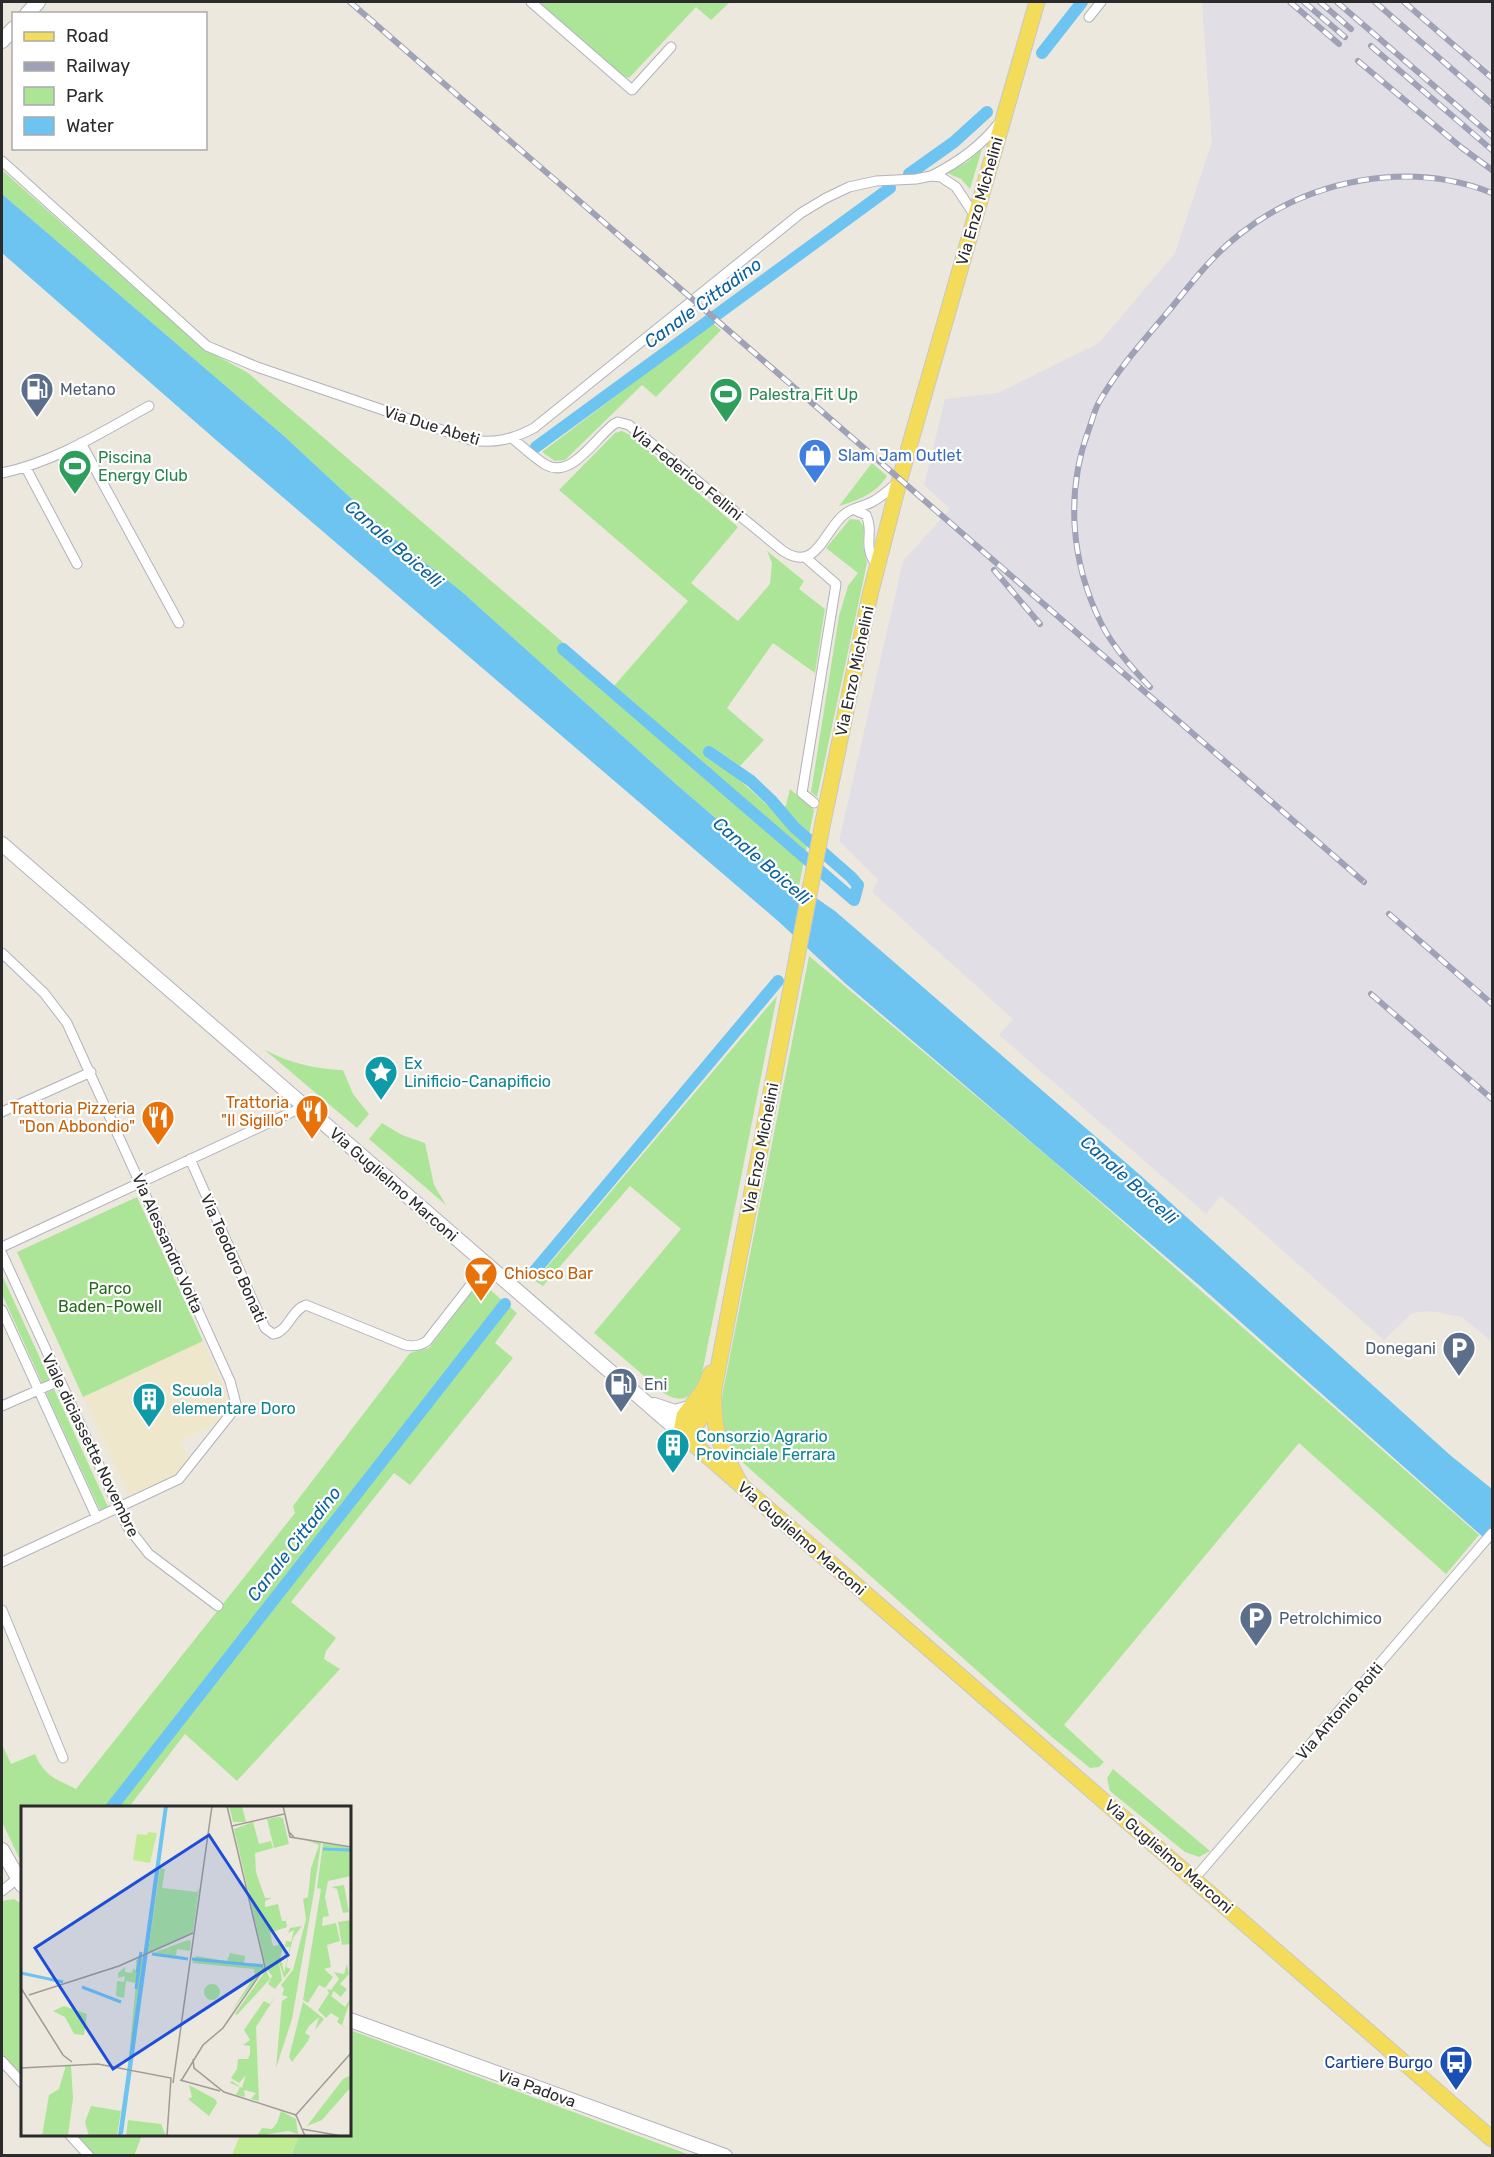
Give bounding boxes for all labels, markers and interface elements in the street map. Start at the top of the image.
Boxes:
legend [12,12,207,150]
text: Road [66,25,109,47]
text: Railway [66,55,130,77]
text: Park [66,85,104,107]
text: Water [66,115,114,137]
street label: Via Enzo Michelini [952,135,1007,268]
water label: Canale Cittadino [640,253,766,353]
fuel station icon: Metano [19,371,55,418]
sports icon: Palestra Fit Up [708,376,744,423]
place label: Metano [60,380,116,399]
place label: Palestra Fit Up [749,385,858,404]
street label: Via Due Abeti [382,402,482,449]
street label: Via Federico Fellini [627,422,747,524]
shop icon: Slam Jam Outlet [797,437,833,484]
place label: Slam Jam Outlet [838,446,962,465]
sports icon: Piscina Energy Club [57,448,93,495]
place label: Piscina Energy Club [98,448,188,485]
water label: Canale Boicelli [340,495,448,593]
street label: Via Enzo Michelini [831,604,878,738]
water label: Canale Boicelli [708,812,816,910]
place icon: Ex Linificio-Canapificio [363,1054,399,1101]
place label: Ex Linificio-Canapificio [404,1054,551,1091]
street label: Via Enzo Michelini [738,1081,783,1215]
place label: Trattoria "Il Sigillo" [221,1093,289,1130]
restaurant icon: Trattoria "Il Sigillo" [294,1093,330,1140]
place label: Trattoria Pizzeria "Don Abbondio" [10,1099,135,1136]
restaurant icon: Trattoria Pizzeria "Don Abbondio" [140,1099,176,1146]
street label: Via Guglielmo Marconi [326,1123,462,1245]
water label: Canale Boicelli [1076,1131,1182,1230]
street label: Via Alessandro Volta [128,1170,207,1316]
street label: Via Teodoro Bonati [197,1191,270,1325]
bar icon: Chiosco Bar [463,1255,499,1302]
place label: Chiosco Bar [504,1264,593,1283]
park label: Parco Baden-Powell [58,1279,162,1316]
parking icon: Donegani [1441,1330,1477,1377]
place label: Donegani [1365,1339,1436,1358]
street label: Viale diciassette Novembre [38,1350,143,1540]
fuel station icon: Eni [603,1366,639,1413]
place label: Eni [644,1375,667,1394]
building icon: Scuola elementare Doro [131,1381,167,1428]
place label: Scuola elementare Doro [172,1381,296,1418]
building icon: Consorzio Agrario Provinciale Ferrara [655,1427,691,1474]
place label: Consorzio Agrario Provinciale Ferrara [696,1427,836,1464]
street label: Via Guglielmo Marconi [734,1477,870,1599]
water label: Canale Cittadino [242,1482,346,1606]
parking icon: Petrolchimico [1238,1600,1274,1647]
place label: Petrolchimico [1279,1609,1382,1628]
street label: Via Antonio Roiti [1292,1659,1387,1764]
street label: Via Guglielmo Marconi [1101,1795,1237,1917]
inset map [21,1806,351,2136]
bus stop icon: Cartiere Burgo [1438,2044,1474,2091]
place label: Cartiere Burgo [1325,2053,1433,2072]
street label: Via Padova [495,2066,579,2111]

